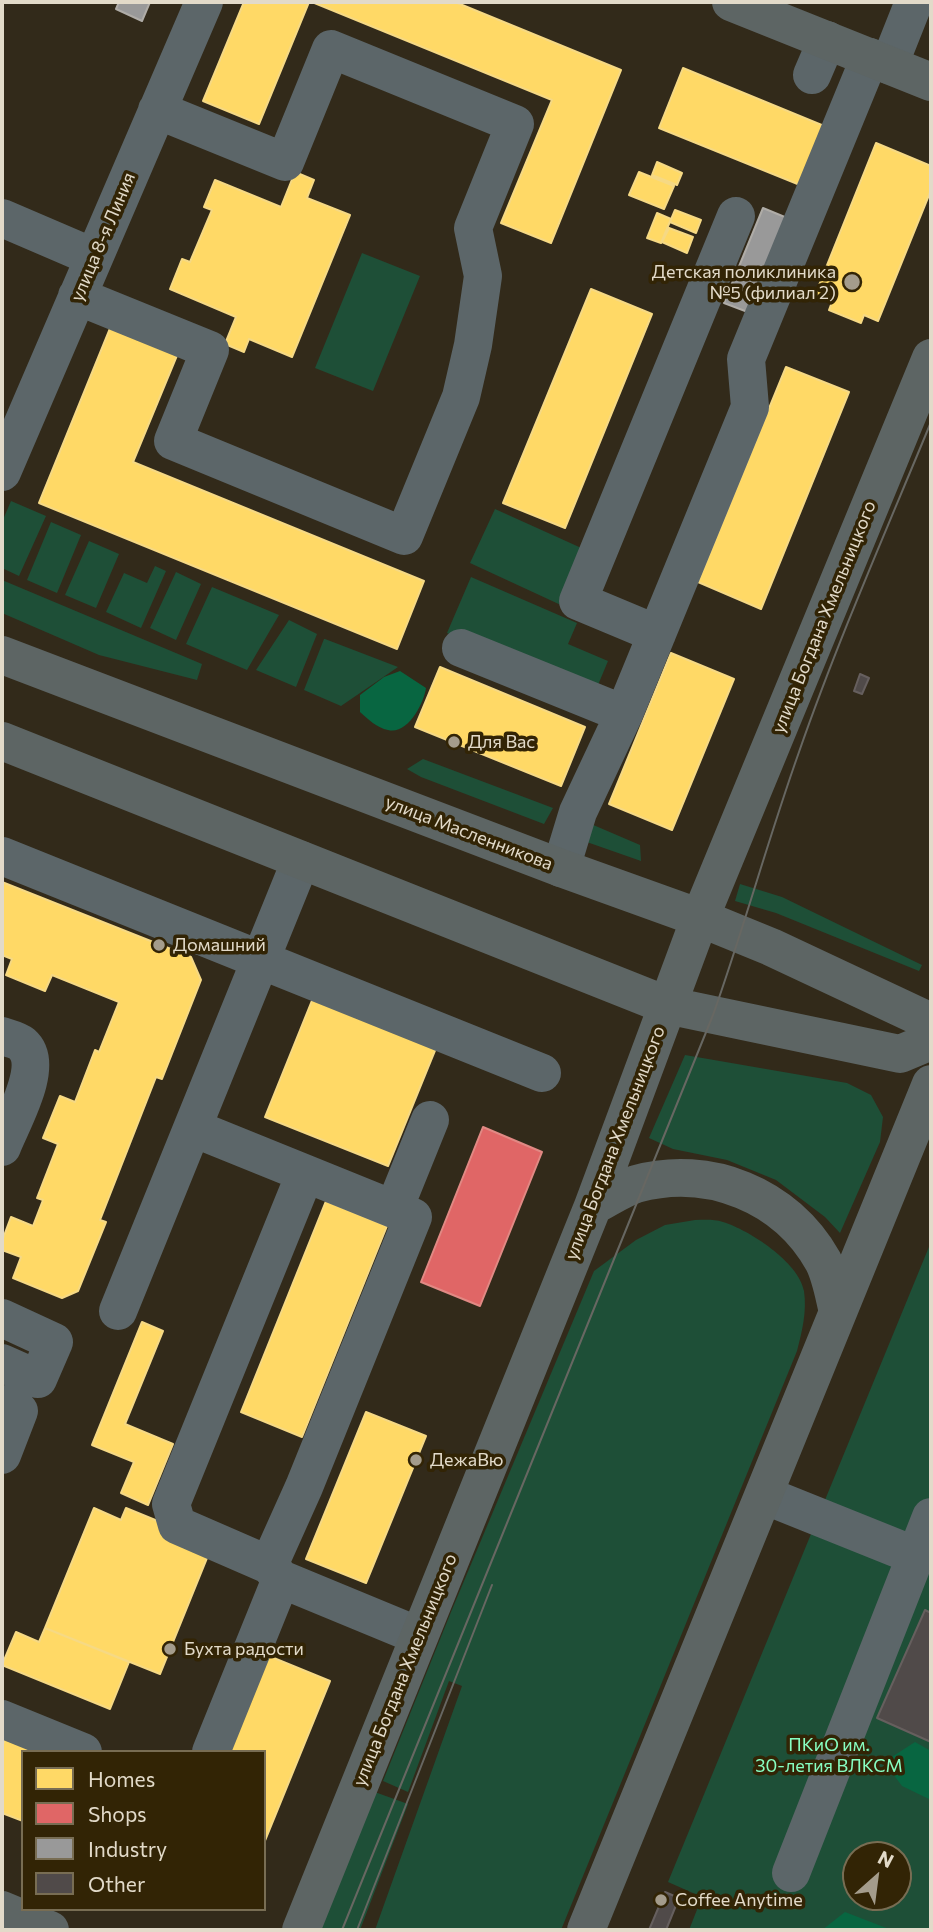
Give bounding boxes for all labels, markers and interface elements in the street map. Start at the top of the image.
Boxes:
street label: улица 8-я Линия [66,169,140,305]
place label: Детская поликлиника №5 (филиал 2) [652,261,836,304]
marker: Детская поликлиника №5 (филиал 2) [842,272,862,292]
street label: улица Богдана Хмельницкого [767,498,881,736]
place label: Для Вас [468,731,535,753]
marker: Для Вас [446,734,462,750]
street label: улица Масленникова [382,791,556,875]
place label: Домашний [173,934,266,956]
marker: Домашний [151,937,167,953]
street label: улица Богдана Хмельницкого [560,1023,670,1263]
place label: ДежаВю [430,1449,504,1471]
marker: ДежаВю [408,1452,424,1468]
street label: улица Богдана Хмельницкого [348,1551,462,1789]
place label: Бухта радости [184,1638,304,1660]
marker: Бухта радости [162,1641,178,1657]
park label: ПКиО им. 30-летия ВЛКСМ [755,1734,903,1776]
legend [21,1750,266,1911]
text: Homes [88,1766,155,1791]
text: Shops [88,1801,147,1826]
text: Industry [88,1836,167,1861]
north arrow [842,1841,912,1911]
text: N [874,1845,898,1872]
text: Other [88,1871,145,1896]
place label: Coffee Anytime [675,1889,803,1911]
marker: Coffee Anytime [653,1892,669,1908]

